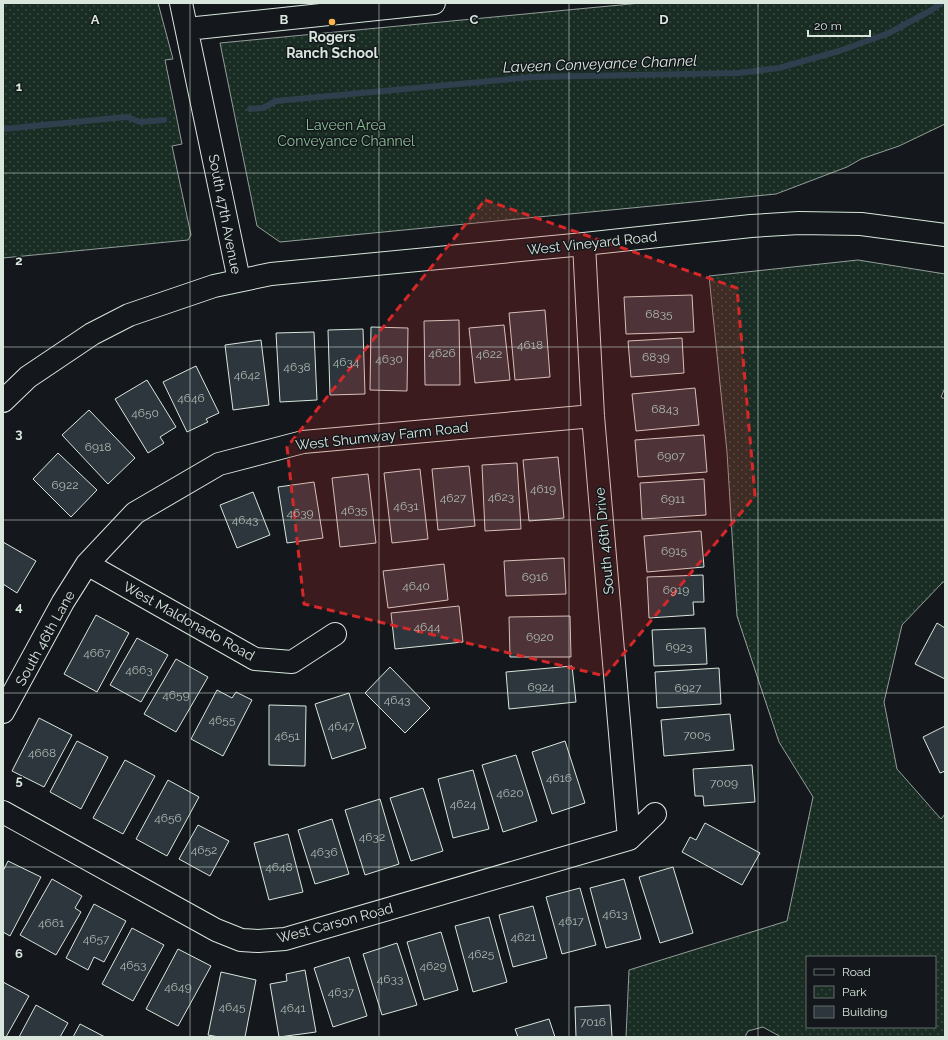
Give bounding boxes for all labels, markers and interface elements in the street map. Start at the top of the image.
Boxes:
text: A [91,12,100,27]
text: B [280,12,289,27]
text: C [470,12,479,27]
text: D [659,12,669,27]
scale bar [808,12,870,38]
marker: Rogers Ranch School [327,17,337,27]
text: 20 m [814,19,842,33]
place label: Rogers Ranch School [286,29,378,61]
water label: Laveen Conveyance Channel [503,52,697,76]
text: 1 [16,79,23,94]
park label: Laveen Area Conveyance Channel [277,117,415,149]
street label: South 47th Avenue [206,153,244,275]
street label: West Vineyard Road [526,228,658,258]
text: 2 [15,253,23,268]
house number: 6835 [645,307,673,321]
house number: 4618 [517,338,543,352]
house number: 4626 [428,346,456,360]
house number: 4622 [476,347,502,361]
house number: 6839 [642,350,670,364]
house number: 4630 [375,352,403,366]
house number: 4634 [333,355,360,369]
house number: 4638 [283,360,311,374]
house number: 4642 [234,368,260,382]
house number: 4646 [177,391,205,405]
house number: 6843 [651,402,679,416]
house number: 4650 [131,406,159,420]
street label: West Shumway Farm Road [295,419,469,453]
text: 3 [15,426,23,441]
house number: 6918 [85,440,111,454]
house number: 6907 [657,449,686,463]
house number: 6922 [52,478,78,492]
house number: 4619 [530,482,556,496]
street label: South 46th Drive [591,487,617,595]
house number: 4623 [488,490,514,504]
house number: 4627 [440,491,467,505]
house number: 6911 [661,492,685,506]
house number: 4631 [393,499,419,513]
house number: 4635 [341,503,368,517]
house number: 4639 [286,506,314,520]
house number: 4643 [232,513,258,527]
house number: 6915 [661,544,687,558]
house number: 6916 [522,570,548,584]
street label: West Maldonado Road [121,578,257,664]
house number: 4640 [402,579,430,593]
house number: 6919 [663,583,689,597]
street label: South 46th Lane [12,587,78,689]
house number: 4644 [414,620,441,634]
house number: 6920 [526,630,554,644]
house number: 6923 [666,640,692,654]
house number: 4667 [83,646,111,660]
house number: 4663 [125,663,153,677]
house number: 6924 [527,680,555,694]
house number: 6927 [675,681,702,695]
house number: 4659 [162,688,190,702]
house number: 4643 [384,693,410,707]
house number: 4655 [209,713,236,727]
house number: 4647 [328,719,355,733]
house number: 7005 [683,728,711,742]
house number: 4651 [274,729,300,743]
house number: 4668 [28,746,56,760]
house number: 4616 [546,771,572,785]
text: 5 [15,773,23,788]
house number: 7009 [710,776,738,790]
house number: 4620 [496,786,524,800]
house number: 4624 [450,797,477,811]
house number: 4656 [154,811,182,825]
house number: 4632 [359,830,385,844]
house number: 4652 [191,843,217,857]
house number: 4636 [310,845,338,859]
house number: 4648 [265,860,293,874]
street label: West Carson Road [275,900,395,946]
house number: 4613 [602,907,628,921]
house number: 4617 [558,914,584,928]
house number: 4661 [38,916,64,930]
house number: 4621 [510,930,536,944]
house number: 4657 [83,932,110,946]
text: 6 [15,946,23,961]
house number: 4625 [468,947,495,961]
legend [806,956,936,1028]
house number: 4653 [120,958,146,972]
house number: 4629 [419,959,447,973]
text: Road [842,965,871,979]
house number: 4633 [377,972,403,986]
house number: 4649 [164,980,192,994]
house number: 4637 [328,985,355,999]
text: Park [842,985,867,999]
house number: 4645 [219,1000,246,1014]
house number: 4641 [280,1001,306,1015]
text: Building [842,1005,888,1019]
house number: 7016 [580,1015,606,1029]

